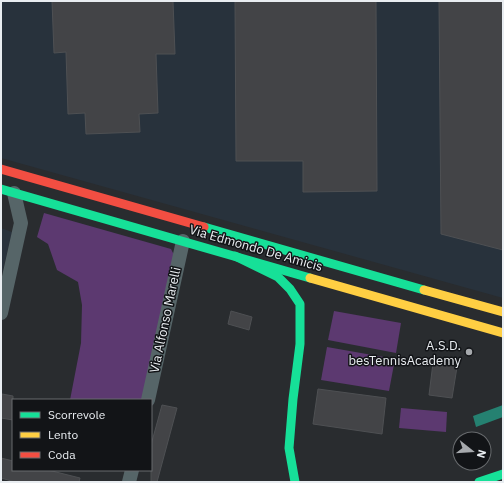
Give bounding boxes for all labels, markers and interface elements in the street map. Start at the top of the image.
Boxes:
street label: Via Edmondo De Amicis [187,221,325,275]
street label: Via Alfonso Marelli [145,265,185,375]
place label: A.S.D. besTennisAcademy [349,337,462,369]
marker: A.S.D. besTennisAcademy [464,347,474,357]
legend [12,399,152,471]
text: Scorrevole [48,407,106,422]
text: Lento [48,427,78,442]
north arrow [452,431,492,471]
text: Coda [48,447,76,462]
text: N [474,448,489,460]

